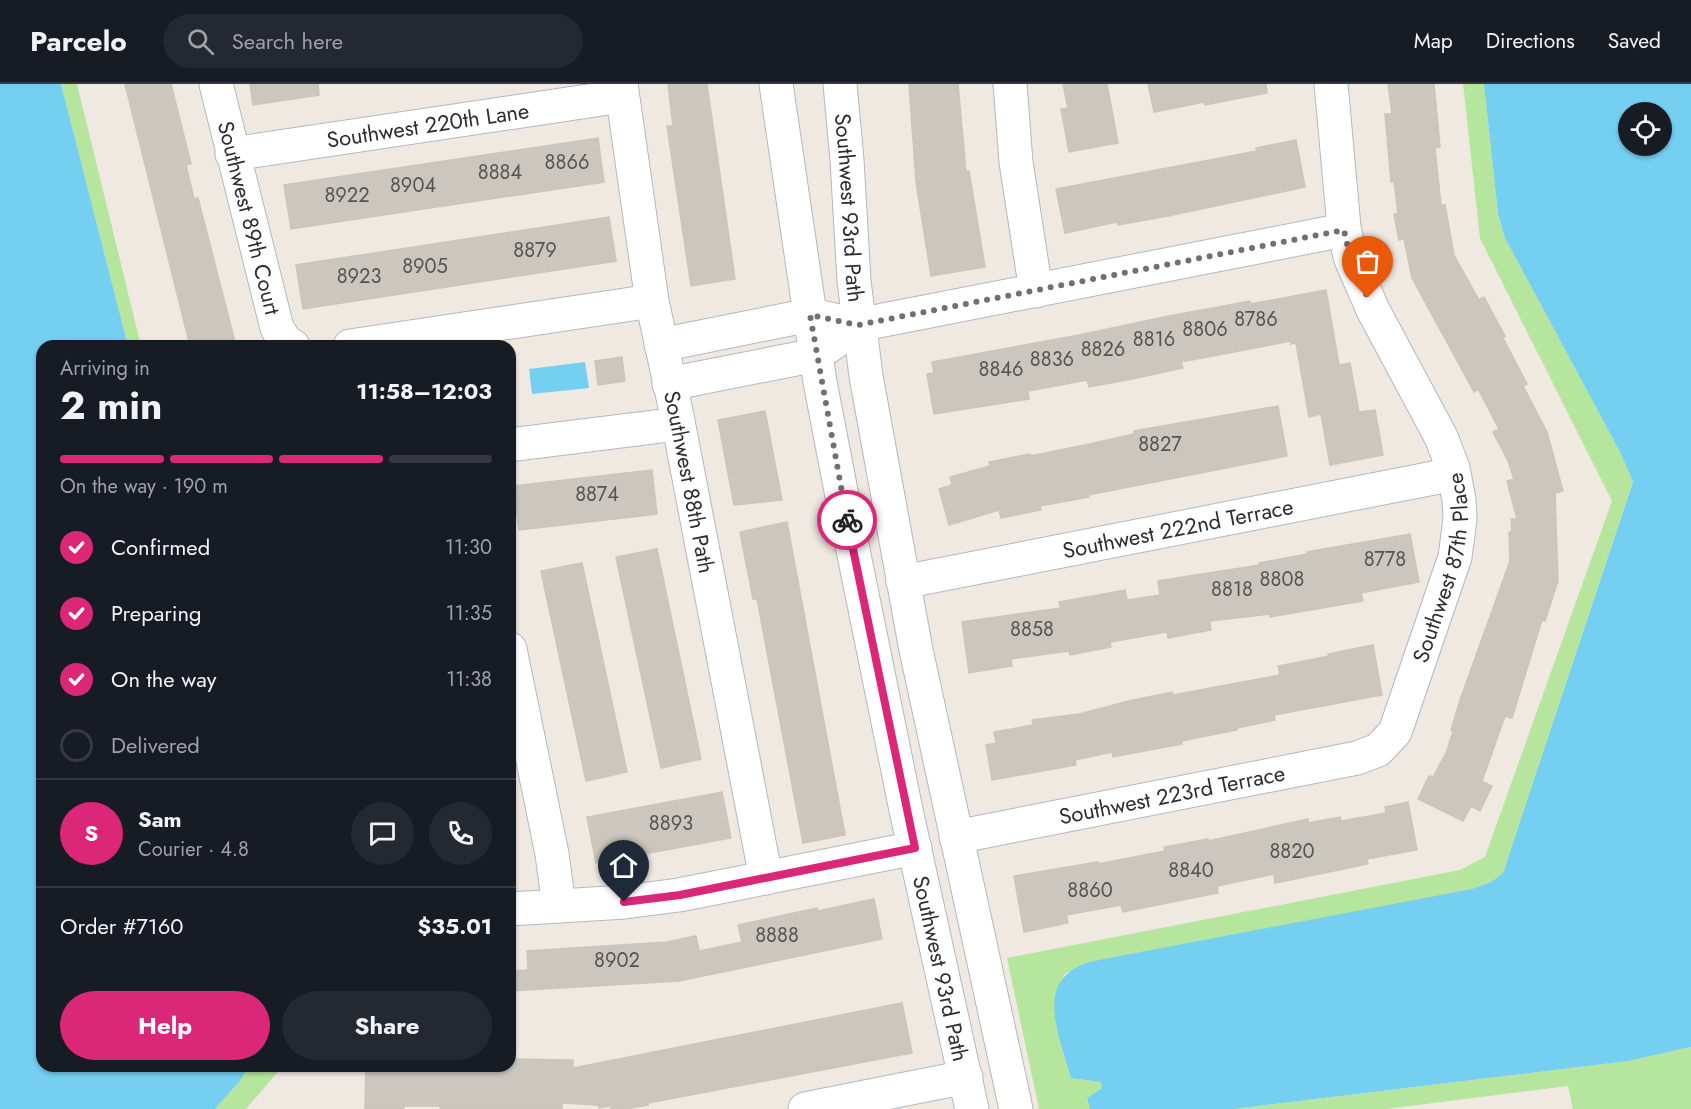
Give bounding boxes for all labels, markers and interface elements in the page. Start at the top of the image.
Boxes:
search box [163,14,583,68]
text: Parcelo [30,21,127,62]
icon: search [184,25,217,58]
text: Search here [232,25,343,57]
text: Map [1414,26,1453,56]
text: Directions [1486,26,1575,56]
text: Saved [1608,26,1661,56]
street label: Southwest 220th Lane [324,94,531,156]
map controls [1618,102,1672,156]
button: locate [1618,102,1672,156]
street label: Southwest 93rd Path [827,112,873,304]
street label: Southwest 89th Court [210,118,289,319]
house number: 8866 [545,148,589,177]
house number: 8884 [478,158,523,187]
house number: 8904 [390,171,436,200]
house number: 8922 [324,181,370,210]
house number: 8879 [513,236,557,265]
pin [1342,236,1393,298]
icon: bag [1351,245,1384,278]
house number: 8905 [402,252,448,281]
house number: 8923 [337,262,381,291]
house number: 8786 [1234,305,1278,334]
house number: 8806 [1182,315,1228,344]
house number: 8816 [1133,325,1175,354]
house number: 8826 [1081,335,1125,364]
house number: 8836 [1030,345,1074,374]
text: Arriving in [60,354,150,383]
house number: 8846 [978,355,1024,384]
text: 11:58–12:03 [356,375,492,407]
text: 2 min [60,377,162,434]
street label: Southwest 88th Path [656,388,723,576]
house number: 8827 [1138,430,1182,459]
street label: Southwest 87th Place [1404,470,1476,667]
text: On the way · 190 m [60,472,228,501]
house number: 8874 [575,480,619,509]
courier [817,490,877,550]
street label: Southwest 222nd Terrace [1060,490,1296,566]
icon: bike [831,504,864,537]
icon: check [60,531,93,564]
text: Confirmed [111,531,210,563]
text: 11:30 [445,533,492,562]
house number: 8778 [1364,545,1406,574]
house number: 8808 [1260,565,1304,594]
house number: 8818 [1211,575,1253,604]
icon: check [60,597,93,630]
text: Preparing [111,597,202,629]
text: 11:35 [446,599,492,628]
house number: 8858 [1010,615,1054,644]
icon: check [60,663,93,696]
text: On the way [111,663,216,695]
text: 11:38 [446,665,492,694]
text: Delivered [111,729,200,761]
street label: Southwest 223rd Terrace [1056,757,1288,832]
button: chat [351,802,414,865]
button: phone [429,802,492,865]
text: Sam [138,803,182,835]
house number: 8893 [649,809,693,838]
text: S [85,817,98,849]
text: Courier · 4.8 [138,835,249,864]
house number: 8820 [1269,837,1315,866]
pin [598,840,649,902]
icon: home [607,849,640,882]
house number: 8840 [1168,856,1214,885]
street label: Southwest 93rd Path [905,872,977,1064]
house number: 8860 [1067,876,1113,905]
text: Order #7160 [60,910,184,942]
text: $35.01 [418,910,492,942]
house number: 8888 [755,921,799,950]
house number: 8902 [594,946,640,975]
button: Help [60,991,270,1060]
button: Share [282,991,492,1060]

